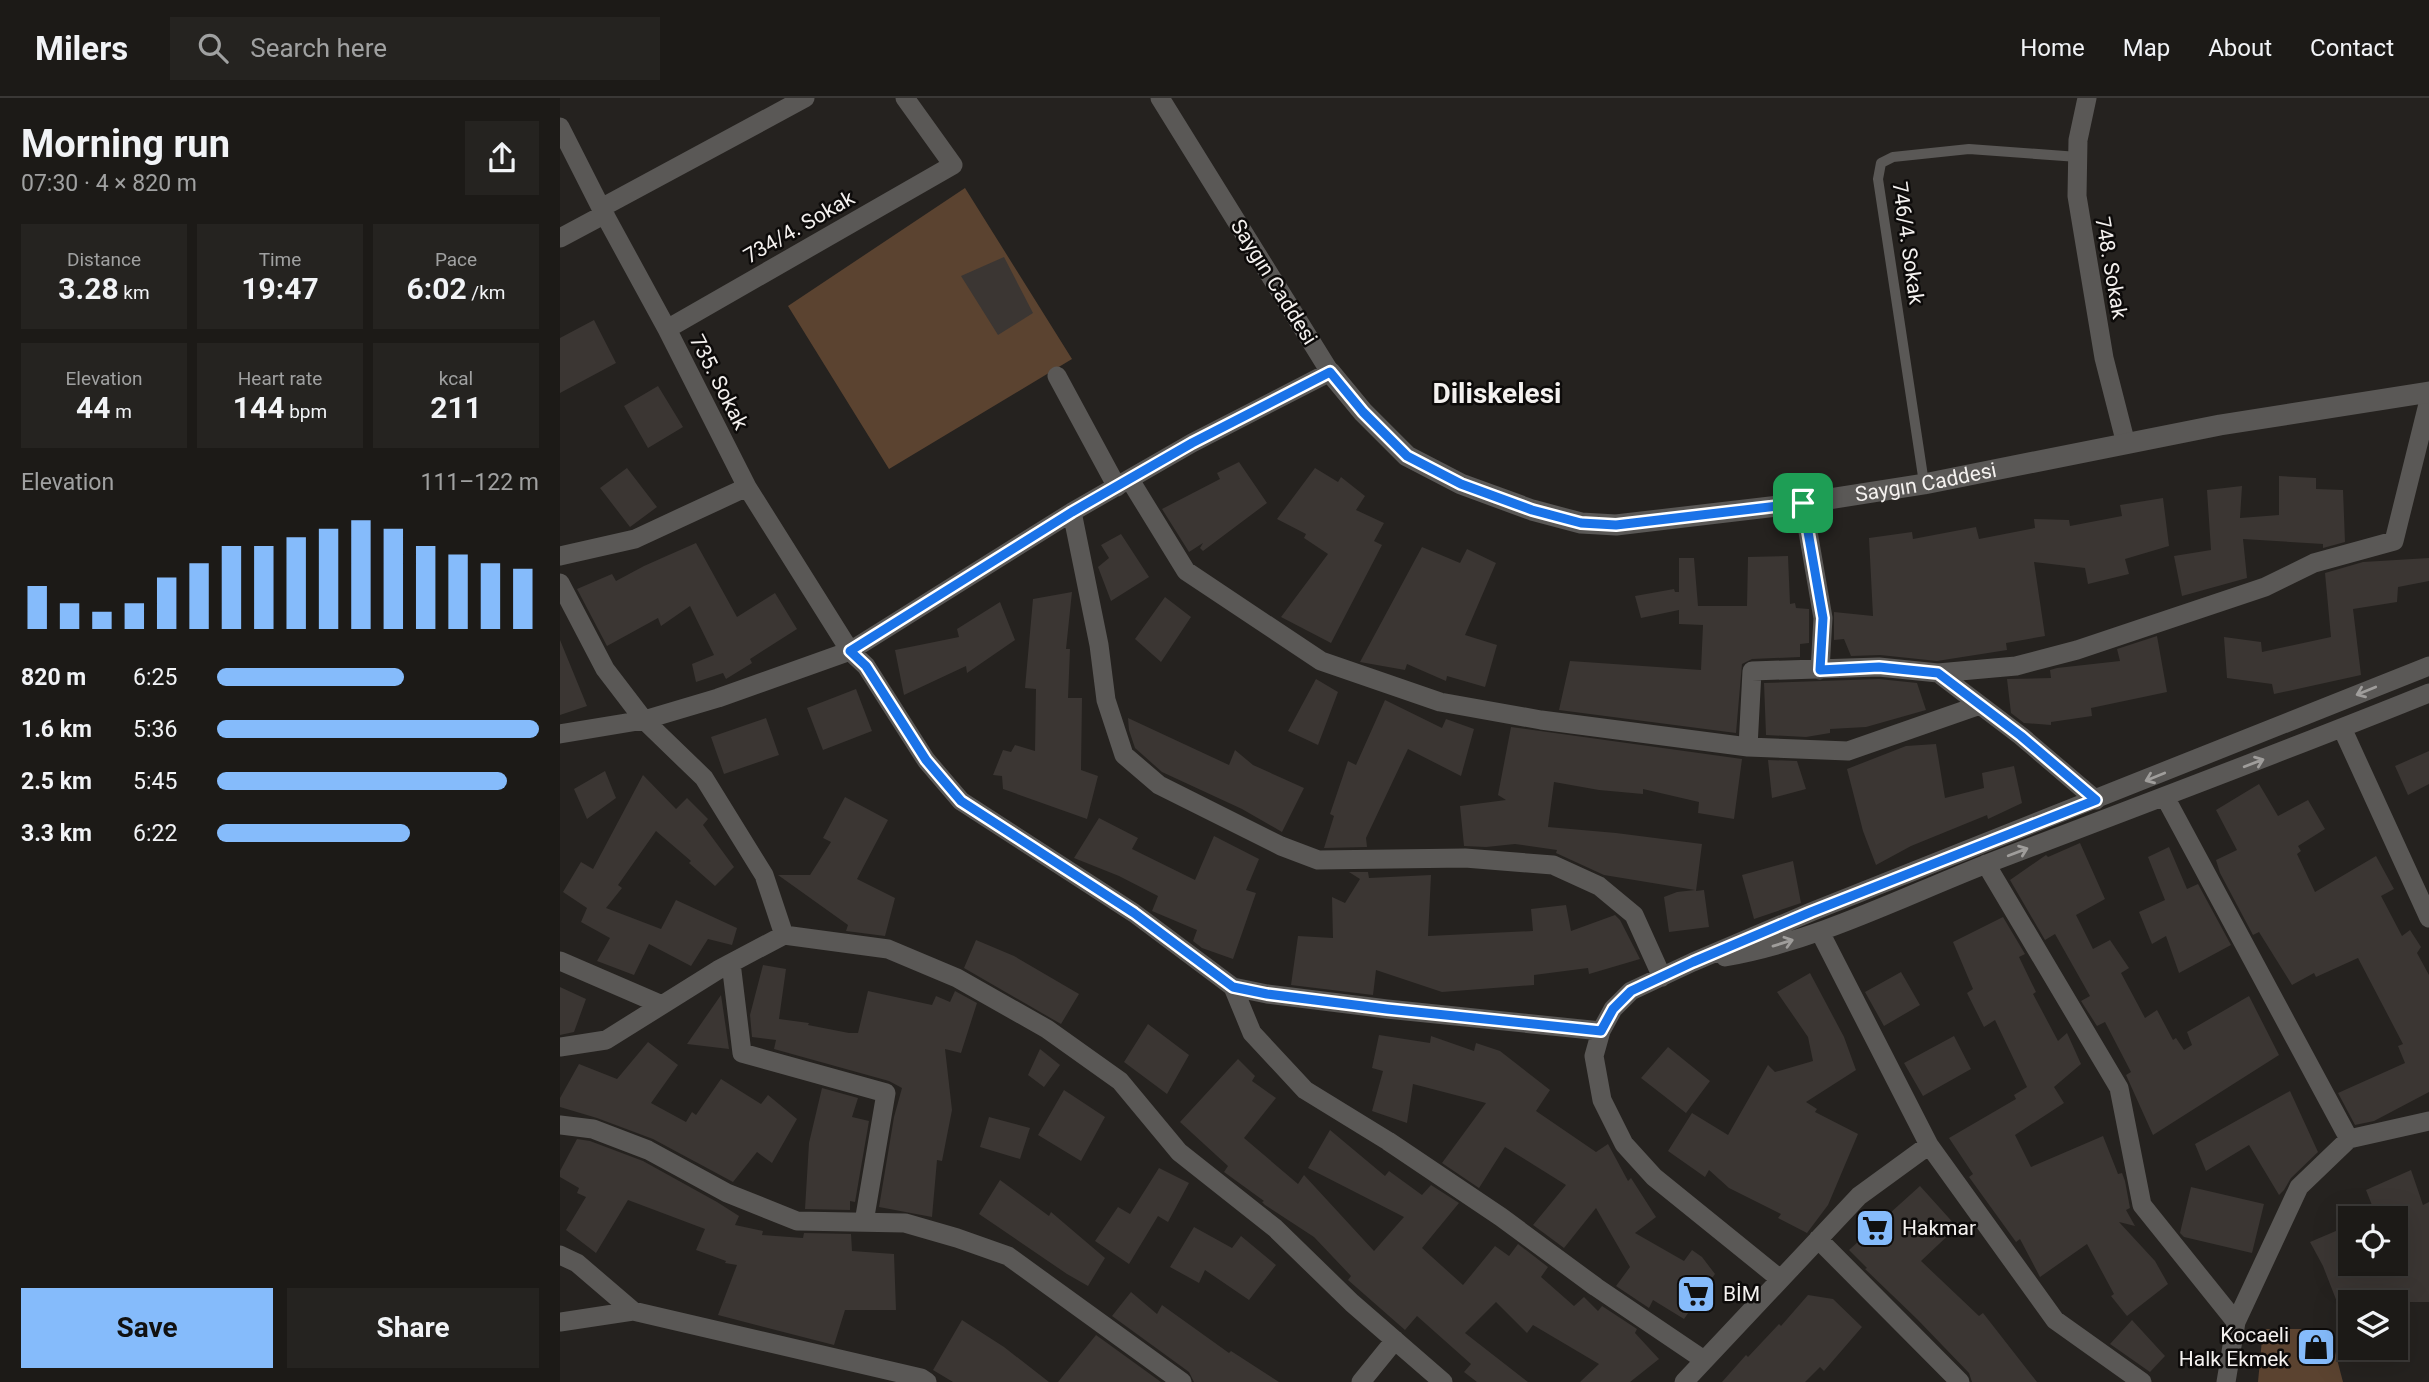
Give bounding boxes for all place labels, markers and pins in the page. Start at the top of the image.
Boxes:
pin [1773,473,1833,533]
supermarket icon: Hakmar [1854,1207,1896,1249]
place label: Hakmar [1902,1216,1976,1240]
supermarket icon: BİM [1675,1273,1717,1315]
place label: BİM [1723,1282,1760,1306]
place label: Kocaeli Halk Ekmek [2179,1323,2289,1371]
shop icon: Kocaeli Halk Ekmek [2295,1326,2337,1368]

